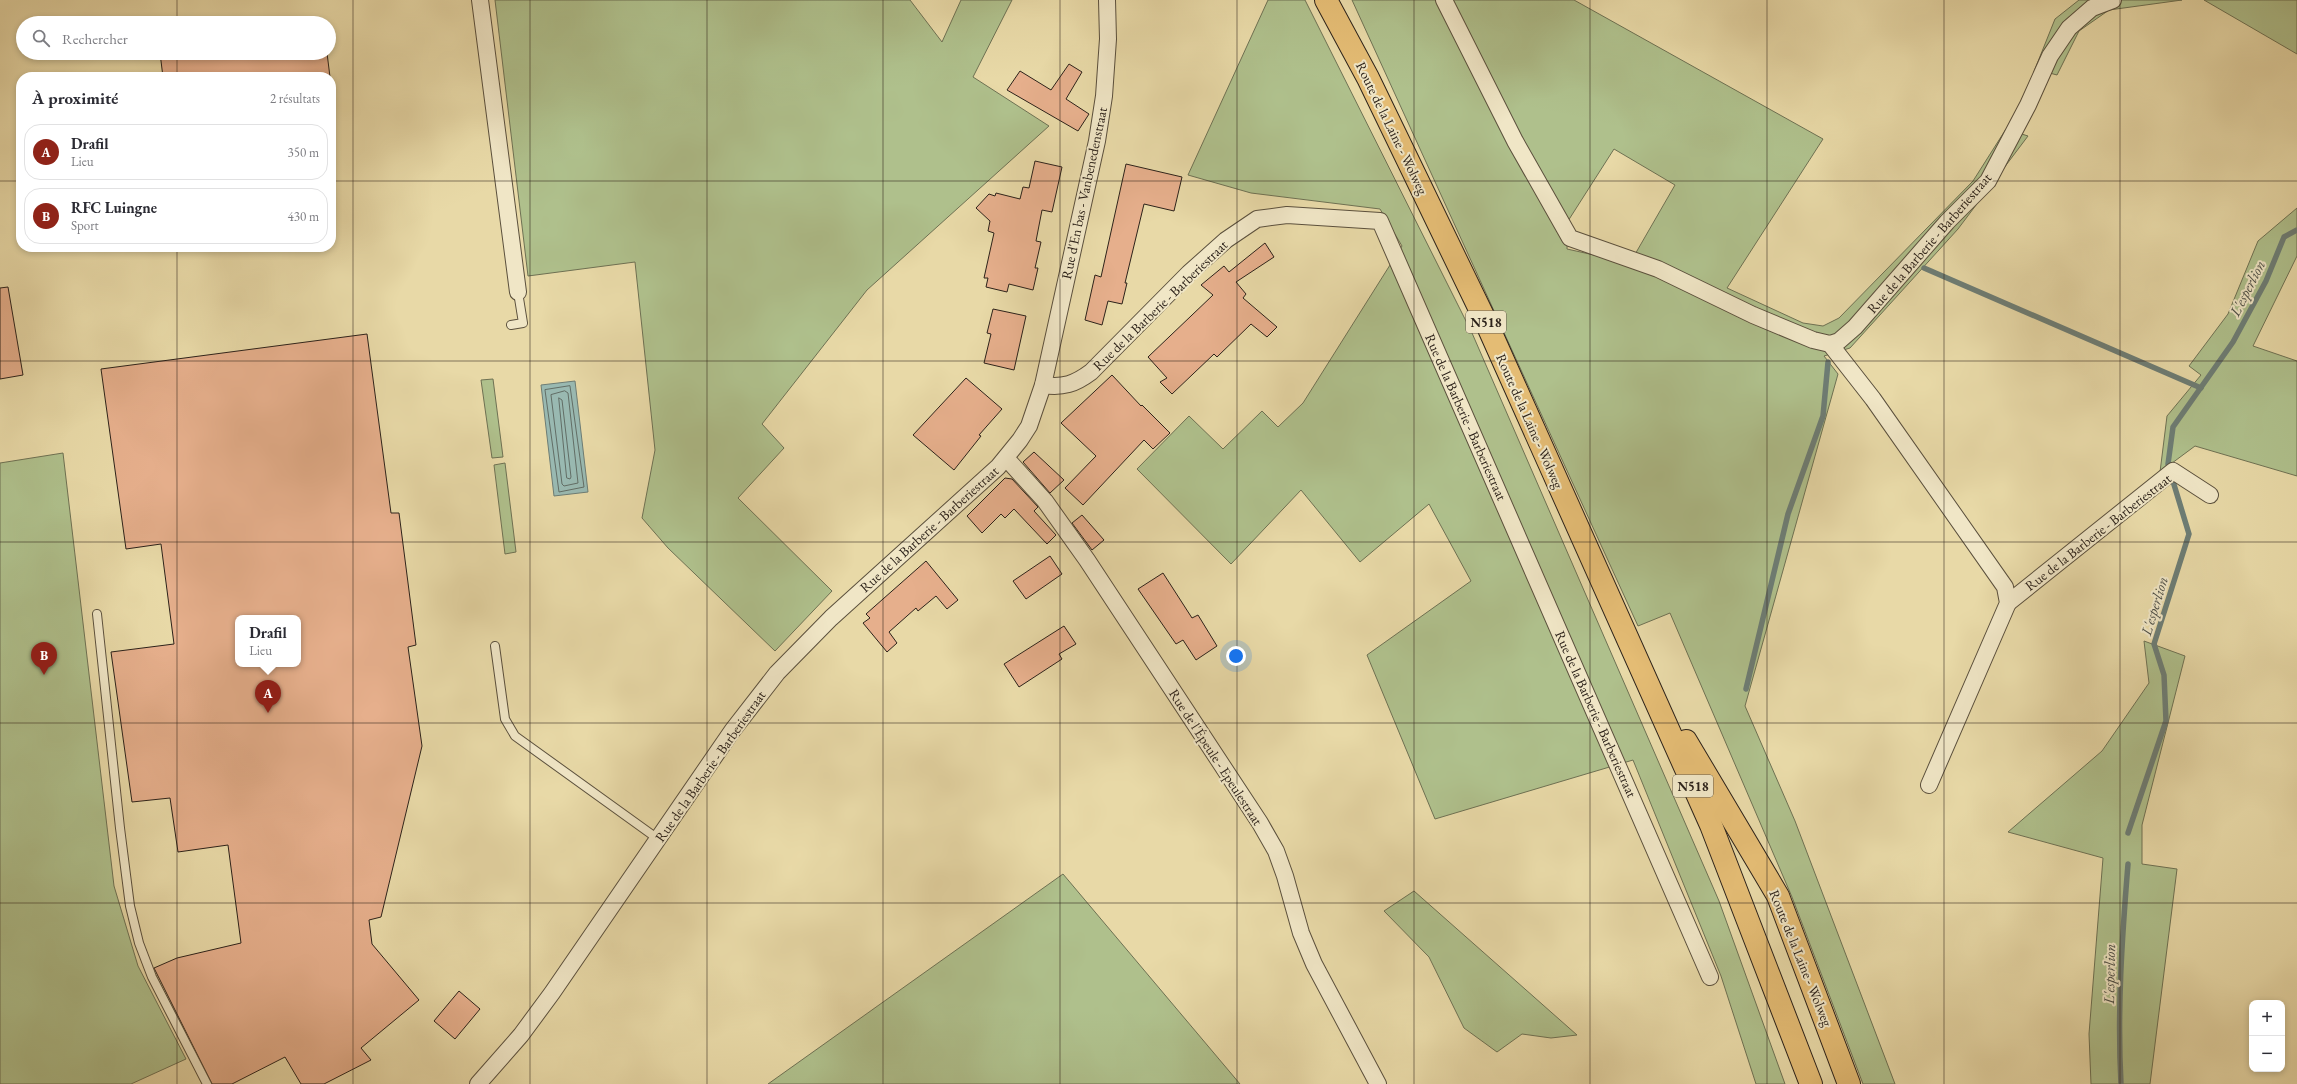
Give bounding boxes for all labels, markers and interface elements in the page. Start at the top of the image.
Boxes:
search box [16,16,336,60]
icon: search [30,27,52,49]
text: Rechercher [62,29,128,48]
street label: Route de la Laine - Wolweg [1352,59,1432,198]
text: À proximité [32,87,118,109]
text: 2 résultats [270,90,320,107]
street label: Rue d'En bas - Vanbenedenstraat [1057,105,1111,281]
text: Drafil [71,134,108,153]
text: A [41,144,51,161]
text: 350 m [288,144,319,161]
text: Lieu [71,153,94,170]
street label: Rue de la Barberie - Barberiestraat [1863,168,1995,317]
text: RFC Luingne [71,198,157,217]
text: B [42,208,50,225]
text: 430 m [288,208,319,225]
text: Sport [71,217,99,234]
street label: Rue de la Barberie - Barberiestraat [1089,235,1232,374]
water label: L'esperlion [2224,257,2269,320]
road number: N518 [1466,311,1506,333]
street label: Rue de la Barberie - Barberiestraat [1421,331,1511,504]
street label: Route de la Laine - Wolweg [1492,351,1568,492]
street label: Rue de la Barberie - Barberiestraat [856,461,1003,596]
street label: Rue de la Barberie - Barberiestraat [2021,469,2175,595]
water label: L'esperlion [2136,574,2172,639]
popup [235,615,301,667]
text: Drafil [249,623,287,642]
street label: Rue de la Barberie - Barberiestraat [1551,628,1641,801]
pin: B [31,642,57,675]
text: Lieu [249,642,272,659]
your location [1226,646,1246,666]
pin: A [255,680,281,713]
street label: Rue de l'Épeule - Epeulestraat [1165,685,1267,829]
street label: Rue de la Barberie - Barberiestraat [651,686,770,845]
road number: N518 [1673,775,1713,797]
street label: Route de la Laine - Wolweg [1765,887,1837,1030]
water label: L'esperlion [2099,944,2119,1005]
map controls [2249,1000,2285,1072]
button: + [2249,1000,2285,1036]
button: − [2249,1036,2285,1072]

